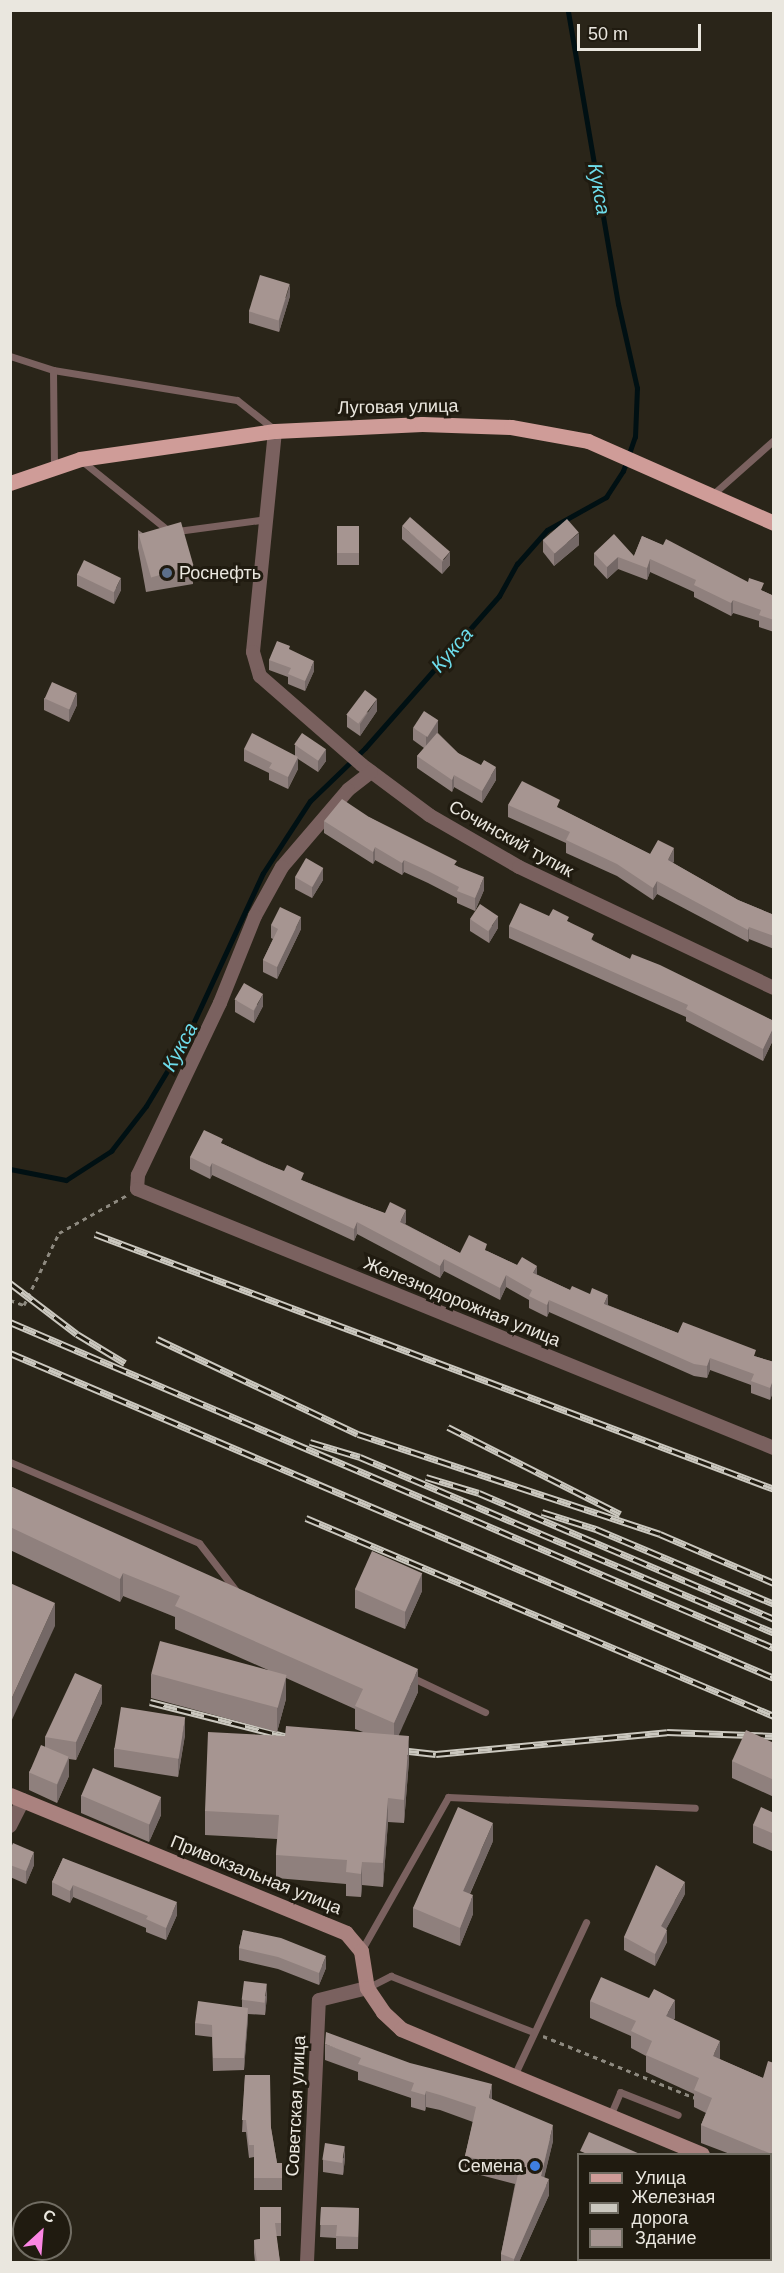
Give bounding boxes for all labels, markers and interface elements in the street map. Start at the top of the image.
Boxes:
scale bar [580,12,704,50]
text: 50 m [588,24,628,44]
water label: Кукса [583,161,615,217]
street label: Луговая улица [337,395,459,419]
place label: Роснефть [179,562,261,584]
marker: Роснефть [160,566,174,580]
water label: Кукса [426,623,478,677]
street label: Сочинский тупик [445,796,577,882]
water label: Кукса [157,1018,203,1076]
street label: Железнодорожная улица [360,1253,564,1351]
street label: Привокзальная улица [167,1831,345,1919]
street label: Советская улица [282,2035,310,2177]
legend [577,2153,772,2261]
place label: Семена [458,2155,523,2177]
marker: Семена [528,2159,542,2173]
text: Улица [635,2168,686,2188]
text: Железная дорога [631,2187,715,2228]
north arrow [12,2201,72,2261]
text: С [40,2206,58,2226]
text: Здание [635,2228,696,2248]

